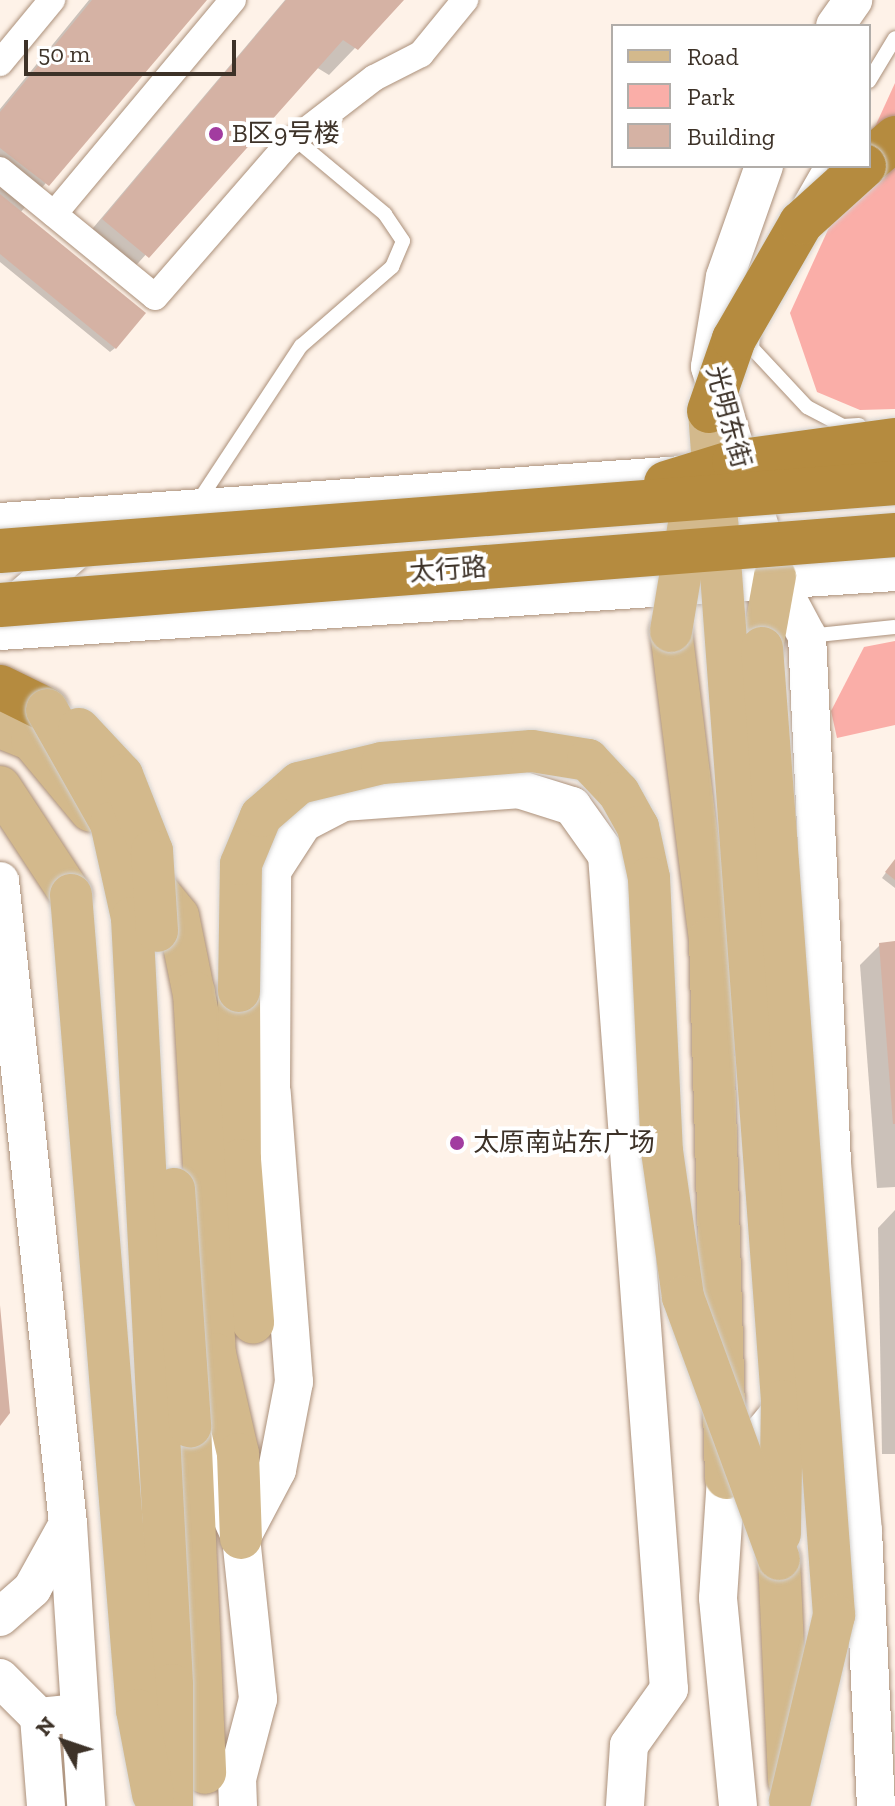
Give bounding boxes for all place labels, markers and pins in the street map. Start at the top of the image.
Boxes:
place label: B区9号楼 [232,118,340,150]
marker: B区9号楼 [207,125,225,143]
place label: 太原南站东广场 [473,1127,655,1159]
marker: 太原南站东广场 [448,1134,466,1152]

